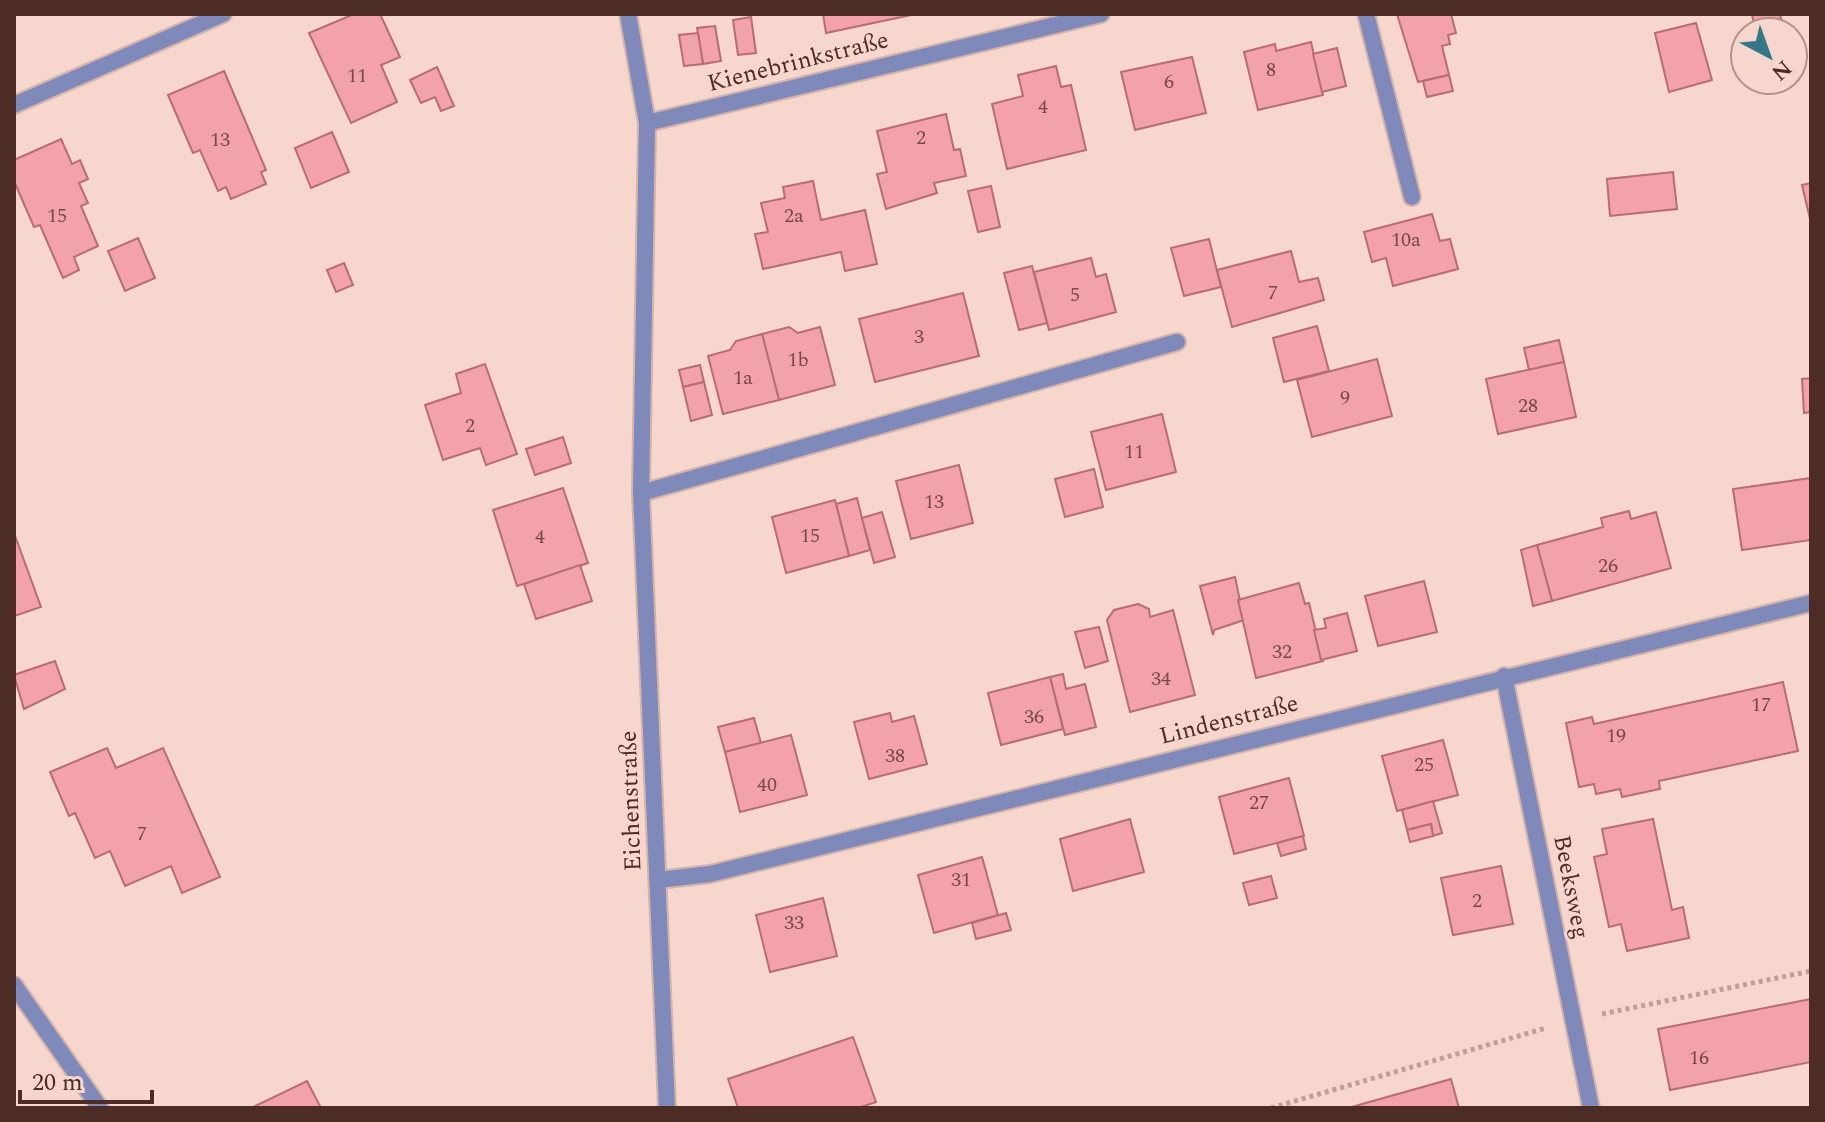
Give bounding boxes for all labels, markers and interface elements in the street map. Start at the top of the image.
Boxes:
north arrow [1729,16,1809,96]
street label: Kienebrinkstraße [704,22,892,102]
text: N [1764,52,1799,88]
house number: 8 [1266,55,1276,85]
house number: 11 [347,61,367,91]
house number: 6 [1164,67,1174,97]
house number: 4 [1038,92,1048,122]
house number: 2 [916,123,926,153]
house number: 13 [210,125,230,155]
house number: 15 [47,201,67,231]
house number: 2a [784,201,804,231]
house number: 10a [1391,225,1421,255]
house number: 7 [1268,278,1278,308]
house number: 5 [1070,280,1080,310]
house number: 3 [914,322,924,352]
house number: 1b [787,345,809,375]
house number: 1a [733,363,753,393]
house number: 9 [1340,383,1350,413]
house number: 28 [1518,391,1538,421]
house number: 2 [465,411,475,441]
house number: 11 [1124,437,1144,467]
house number: 13 [924,487,944,517]
house number: 15 [800,521,820,551]
house number: 4 [535,522,545,552]
house number: 26 [1598,551,1618,581]
house number: 32 [1272,637,1292,667]
house number: 34 [1151,664,1171,694]
street label: Lindenstraße [1156,685,1302,755]
house number: 17 [1751,690,1771,720]
house number: 36 [1024,702,1044,732]
house number: 19 [1606,721,1626,751]
street label: Eichenstraße [611,730,651,872]
house number: 38 [885,741,905,771]
house number: 25 [1414,750,1434,780]
house number: 40 [757,770,777,800]
house number: 27 [1249,788,1269,818]
house number: 7 [137,819,147,849]
street label: Beeksweg [1543,832,1599,942]
house number: 31 [951,865,971,895]
house number: 2 [1472,886,1482,916]
house number: 33 [784,908,804,938]
house number: 16 [1689,1043,1709,1073]
scale bar [20,1054,152,1104]
text: 20 m [32,1065,83,1101]

